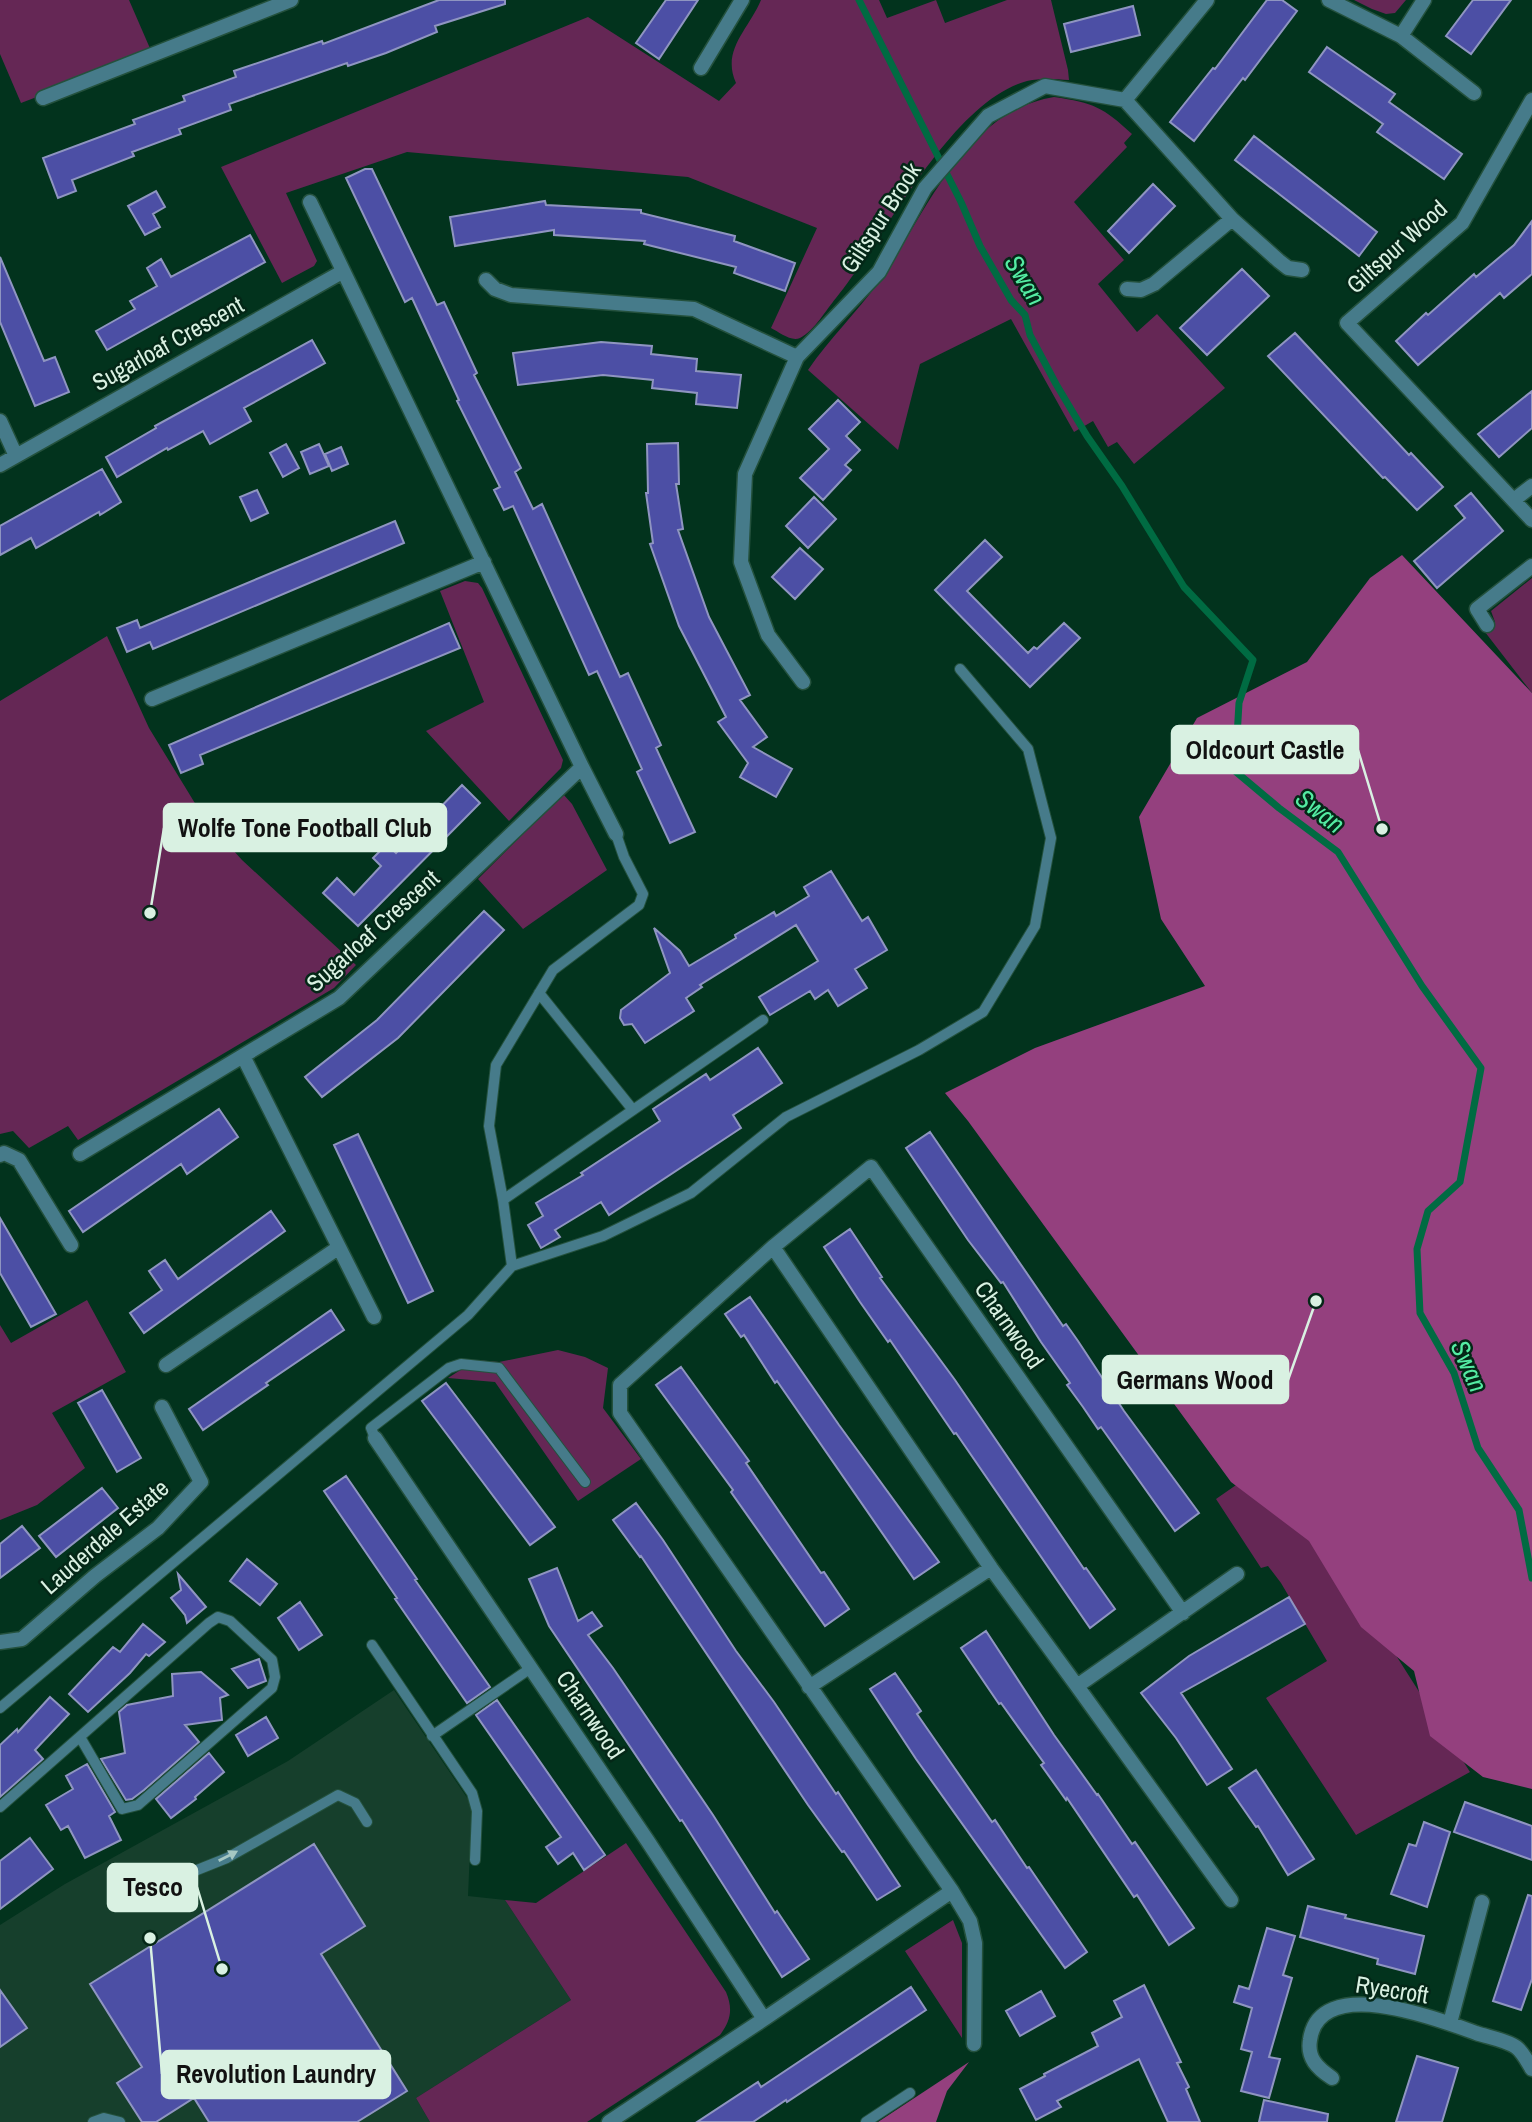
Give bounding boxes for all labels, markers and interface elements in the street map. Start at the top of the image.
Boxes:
street label: Giltspur Brook [832,156,928,279]
street label: Giltspur Wood [1339,192,1454,300]
water label: Swan [997,248,1054,312]
street label: Sugarloaf Crescent [86,288,249,398]
callout: Oldcourt Castle [1172,726,1358,773]
text: Oldcourt Castle [1186,732,1344,767]
water label: Swan [1289,780,1352,841]
callout: Wolfe Tone Football Club [164,804,446,851]
text: Wolfe Tone Football Club [178,810,432,845]
street label: Sugarloaf Crescent [299,862,446,999]
street label: Charnwood [968,1274,1052,1375]
water label: Swan [1443,1334,1496,1397]
callout: Germans Wood [1103,1356,1288,1403]
text: Germans Wood [1116,1362,1274,1397]
street label: Lauderdale Estate [34,1472,175,1601]
street label: Charnwood [549,1664,632,1765]
one-way arrow [218,1851,238,1862]
callout: Tesco [108,1864,197,1911]
text: Tesco [123,1869,183,1904]
street label: Ryecroft [1353,1967,1431,2011]
callout: Revolution Laundry [162,2051,390,2098]
text: Revolution Laundry [176,2056,376,2091]

